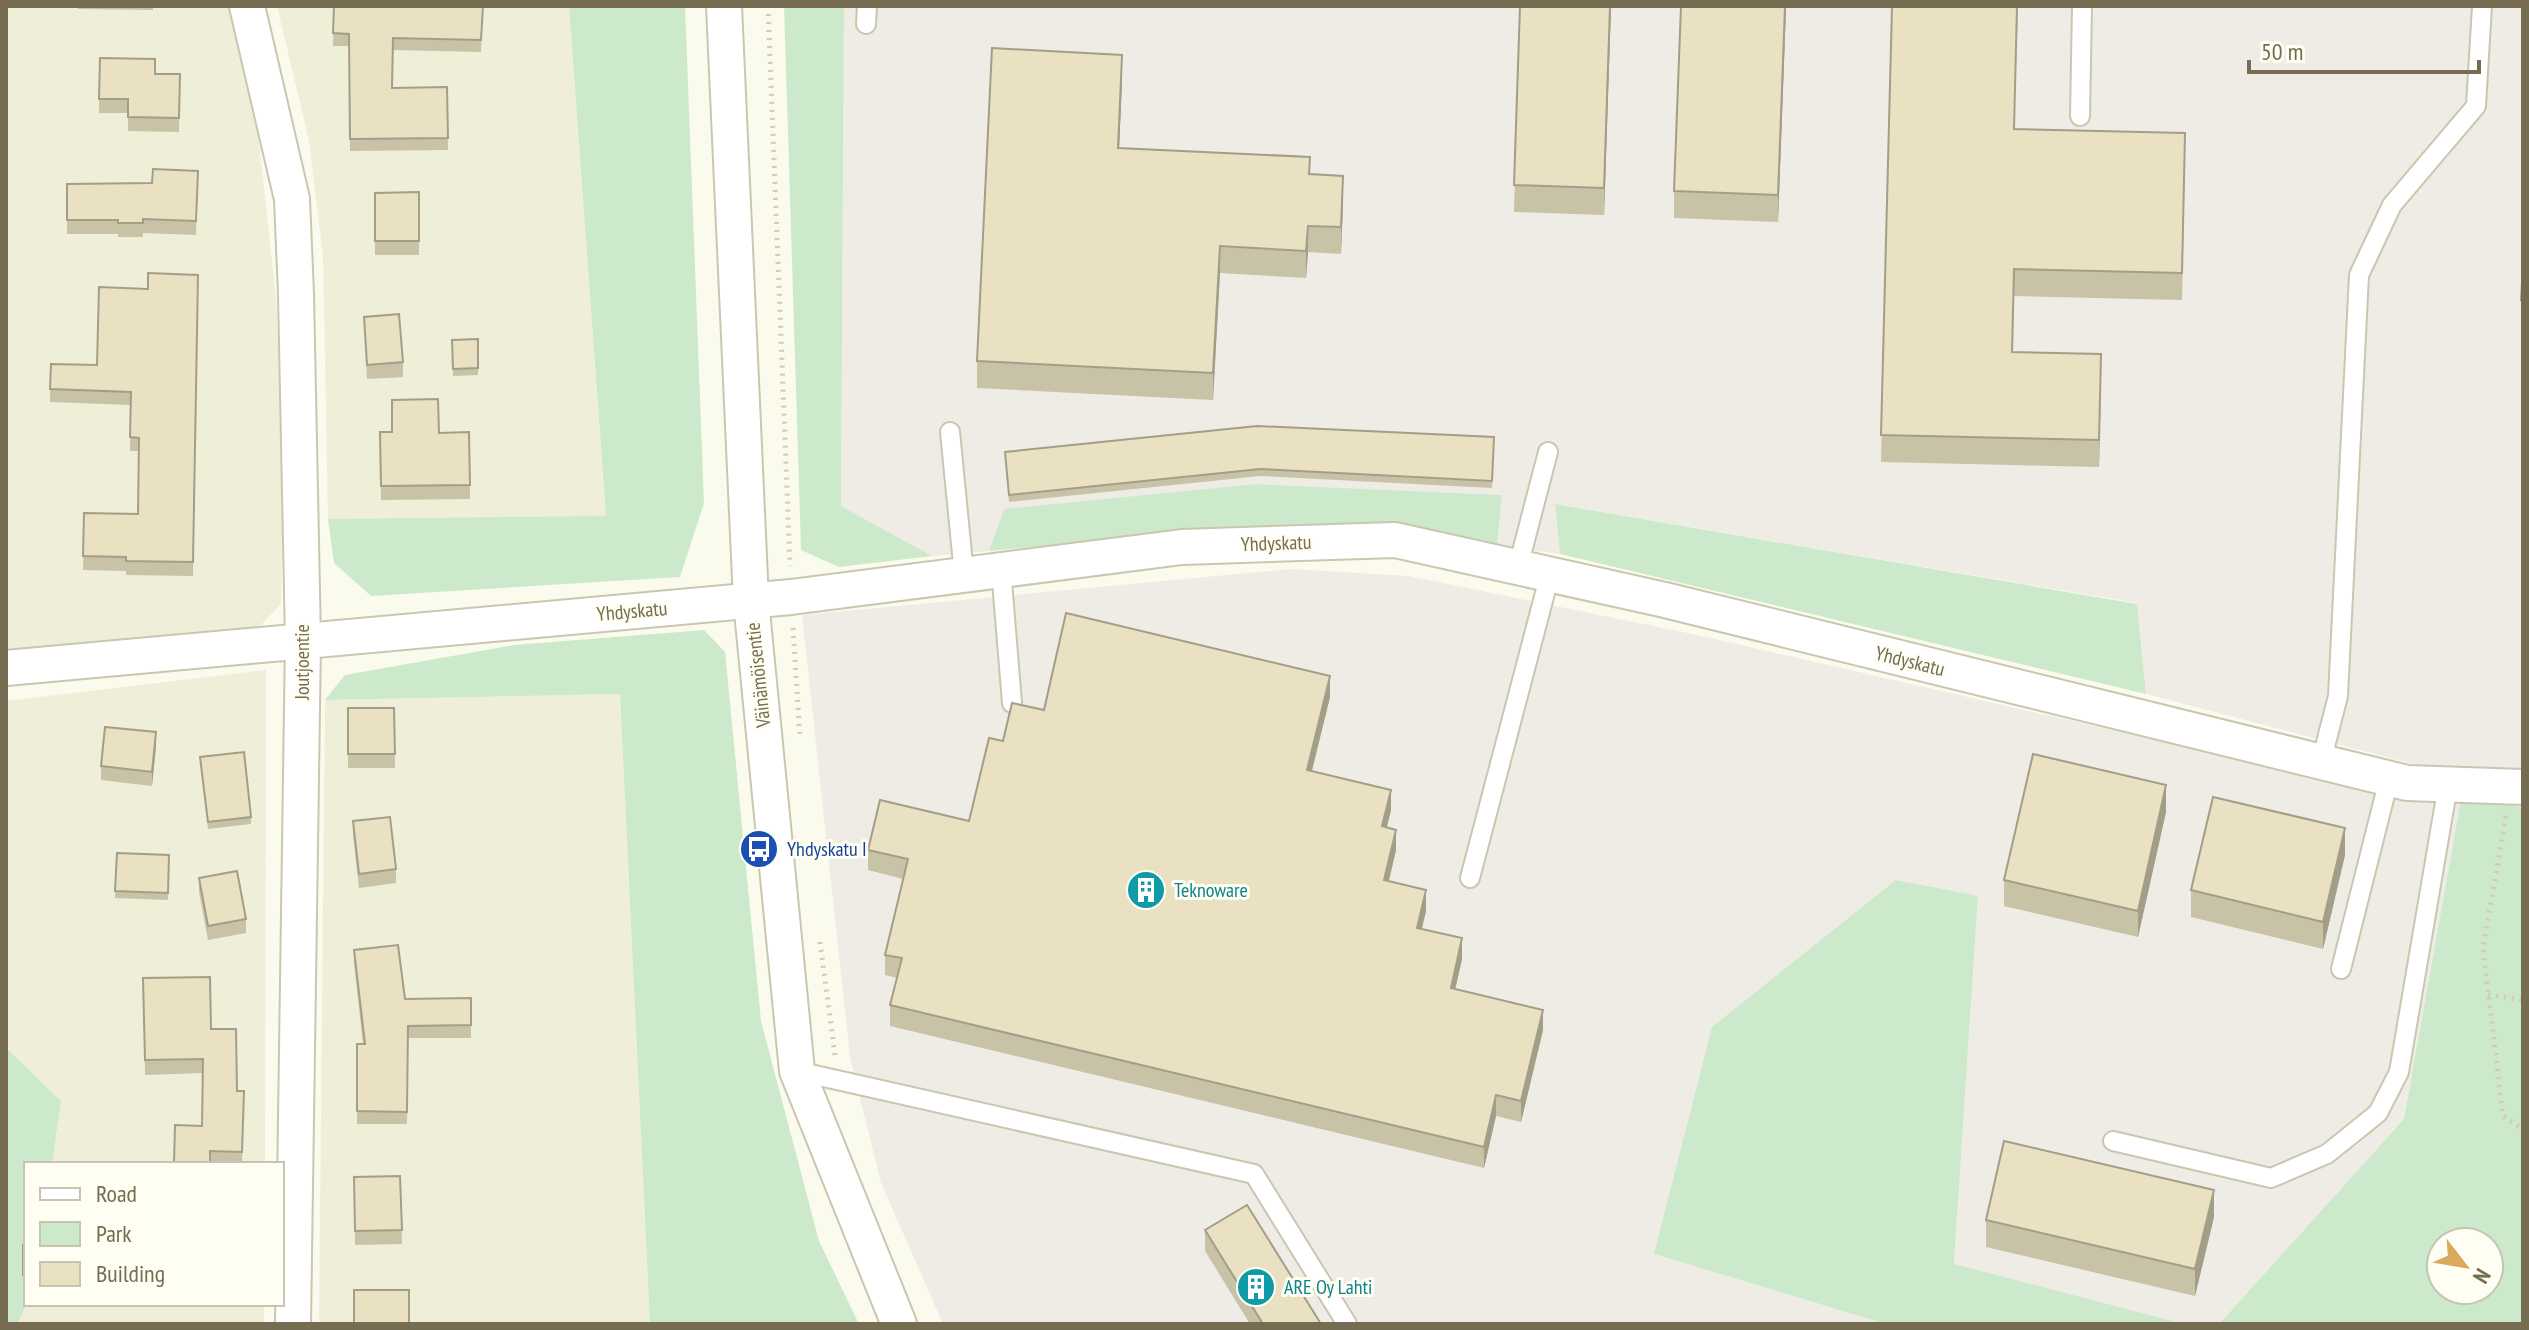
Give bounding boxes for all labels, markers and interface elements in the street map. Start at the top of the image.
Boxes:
scale bar [2249,24,2479,74]
text: 50 m [2261,36,2303,67]
street label: Yhdyskatu [1240,529,1312,557]
street label: Yhdyskatu [596,595,668,627]
street label: Väinämöisentie [740,621,777,730]
street label: Joutjoentie [289,624,315,701]
street label: Yhdyskatu [1873,640,1947,682]
bus stop icon: Yhdyskatu I [738,828,780,870]
place label: Yhdyskatu I [787,836,867,862]
building icon: Teknoware [1125,869,1167,911]
place label: Teknoware [1174,877,1248,903]
legend [24,1162,284,1306]
text: Road [96,1178,137,1209]
text: Park [96,1218,132,1249]
north arrow [2425,1226,2505,1306]
text: Building [96,1258,165,1289]
text: N [2467,1264,2497,1289]
building icon: ARE Oy Lahti [1235,1266,1277,1308]
place label: ARE Oy Lahti [1284,1274,1372,1300]

